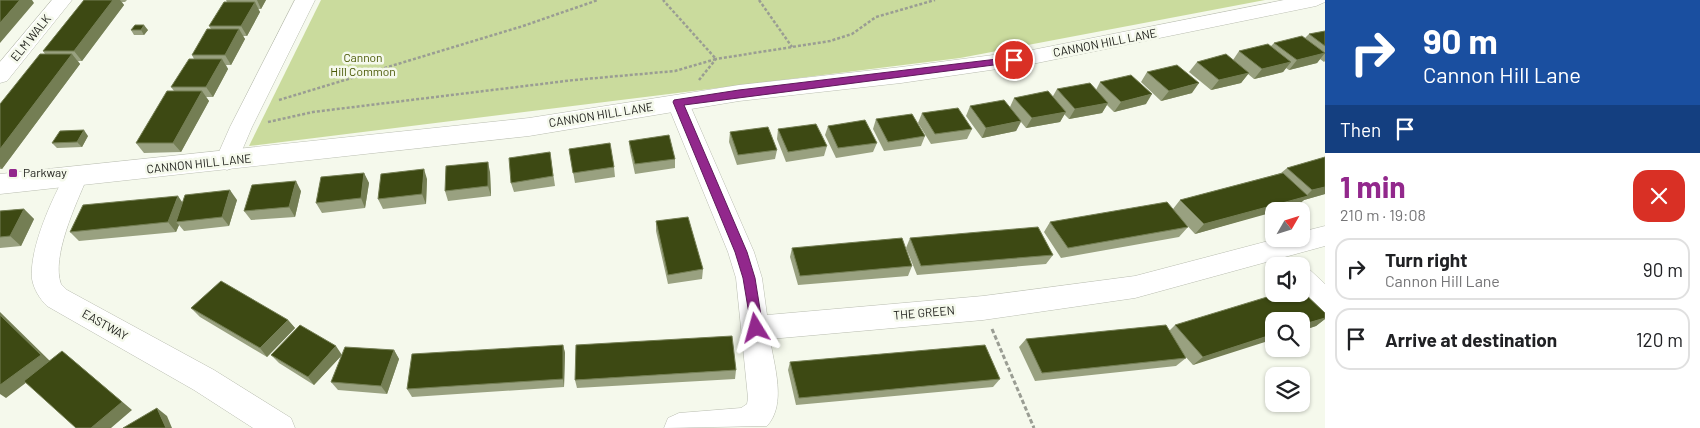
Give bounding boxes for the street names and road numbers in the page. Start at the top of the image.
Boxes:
street label: ELM WALK [7,11,54,64]
street label: CANNON HILL LANE [1052,25,1158,59]
street label: CANNON HILL LANE [548,99,654,129]
street label: CANNON HILL LANE [146,151,252,175]
street label: THE GREEN [893,302,955,322]
street label: EASTWAY [80,306,131,343]

